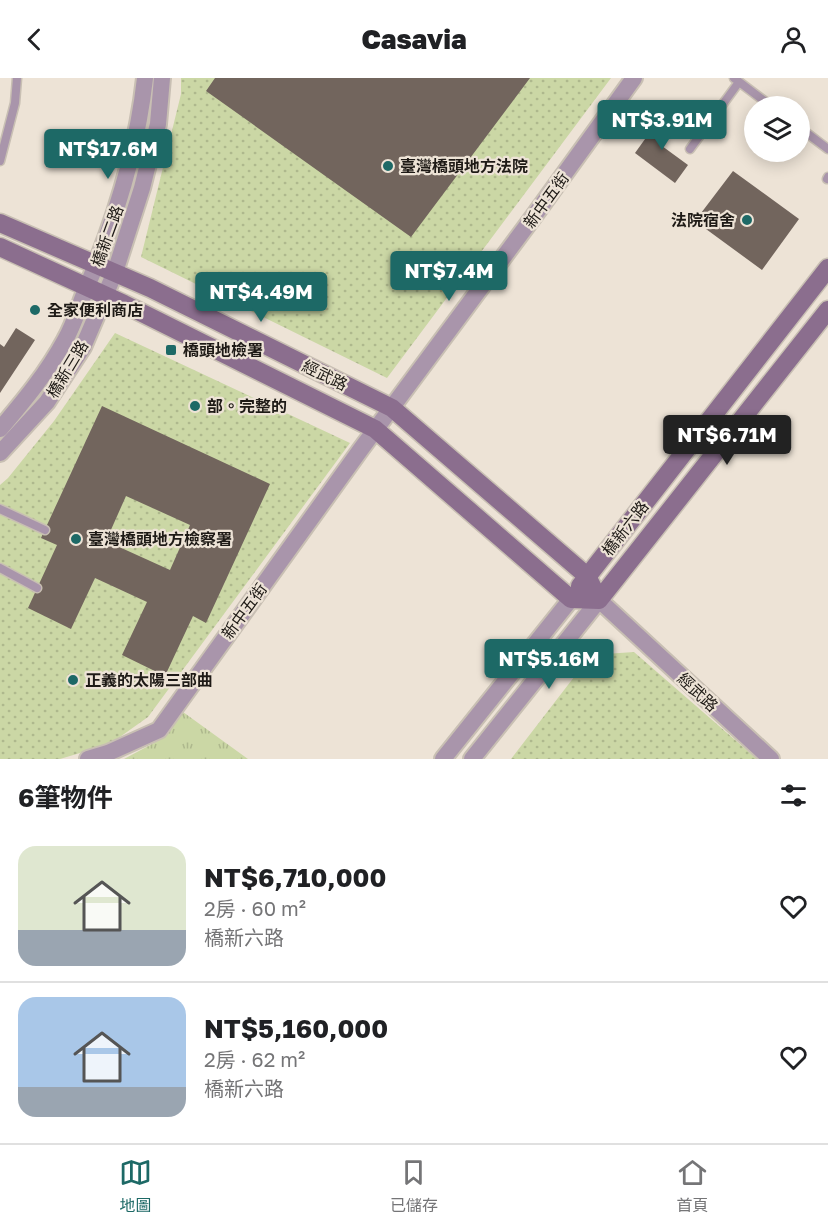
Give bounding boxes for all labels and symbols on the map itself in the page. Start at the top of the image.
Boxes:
pin: NT$3.91M [600,100,724,151]
pin: NT$17.6M [46,129,170,180]
place label: 臺灣橋頭地方法院 [400,156,528,176]
marker: 臺灣橋頭地方法院 [381,159,395,173]
street label: 新中五街 [519,168,573,232]
street label: 橋新二路 [87,203,127,269]
place label: 法院宿舍 [671,210,735,230]
marker: 法院宿舍 [740,213,754,227]
pin: NT$7.4M [394,251,504,302]
pin: NT$4.49M [199,272,323,323]
place label: 全家便利商店 [47,300,143,320]
marker: 全家便利商店 [28,303,42,317]
street label: 橋新三路 [42,336,92,402]
place label: 橋頭地檢署 [183,340,263,360]
marker: 橋頭地檢署 [164,343,178,357]
street label: 經武路 [299,355,351,395]
place label: 部。完整的 [207,396,287,416]
marker: 部。完整的 [188,399,202,413]
pin: NT$6.71M [665,415,789,466]
street label: 橋新六路 [597,497,653,559]
place label: 臺灣橋頭地方檢察署 [88,529,232,549]
marker: 臺灣橋頭地方檢察署 [69,532,83,546]
street label: 新中五街 [217,579,271,643]
pin: NT$5.16M [487,639,611,690]
street label: 經武路 [674,668,722,716]
place label: 正義的太陽三部曲 [85,670,213,690]
marker: 正義的太陽三部曲 [66,673,80,687]

